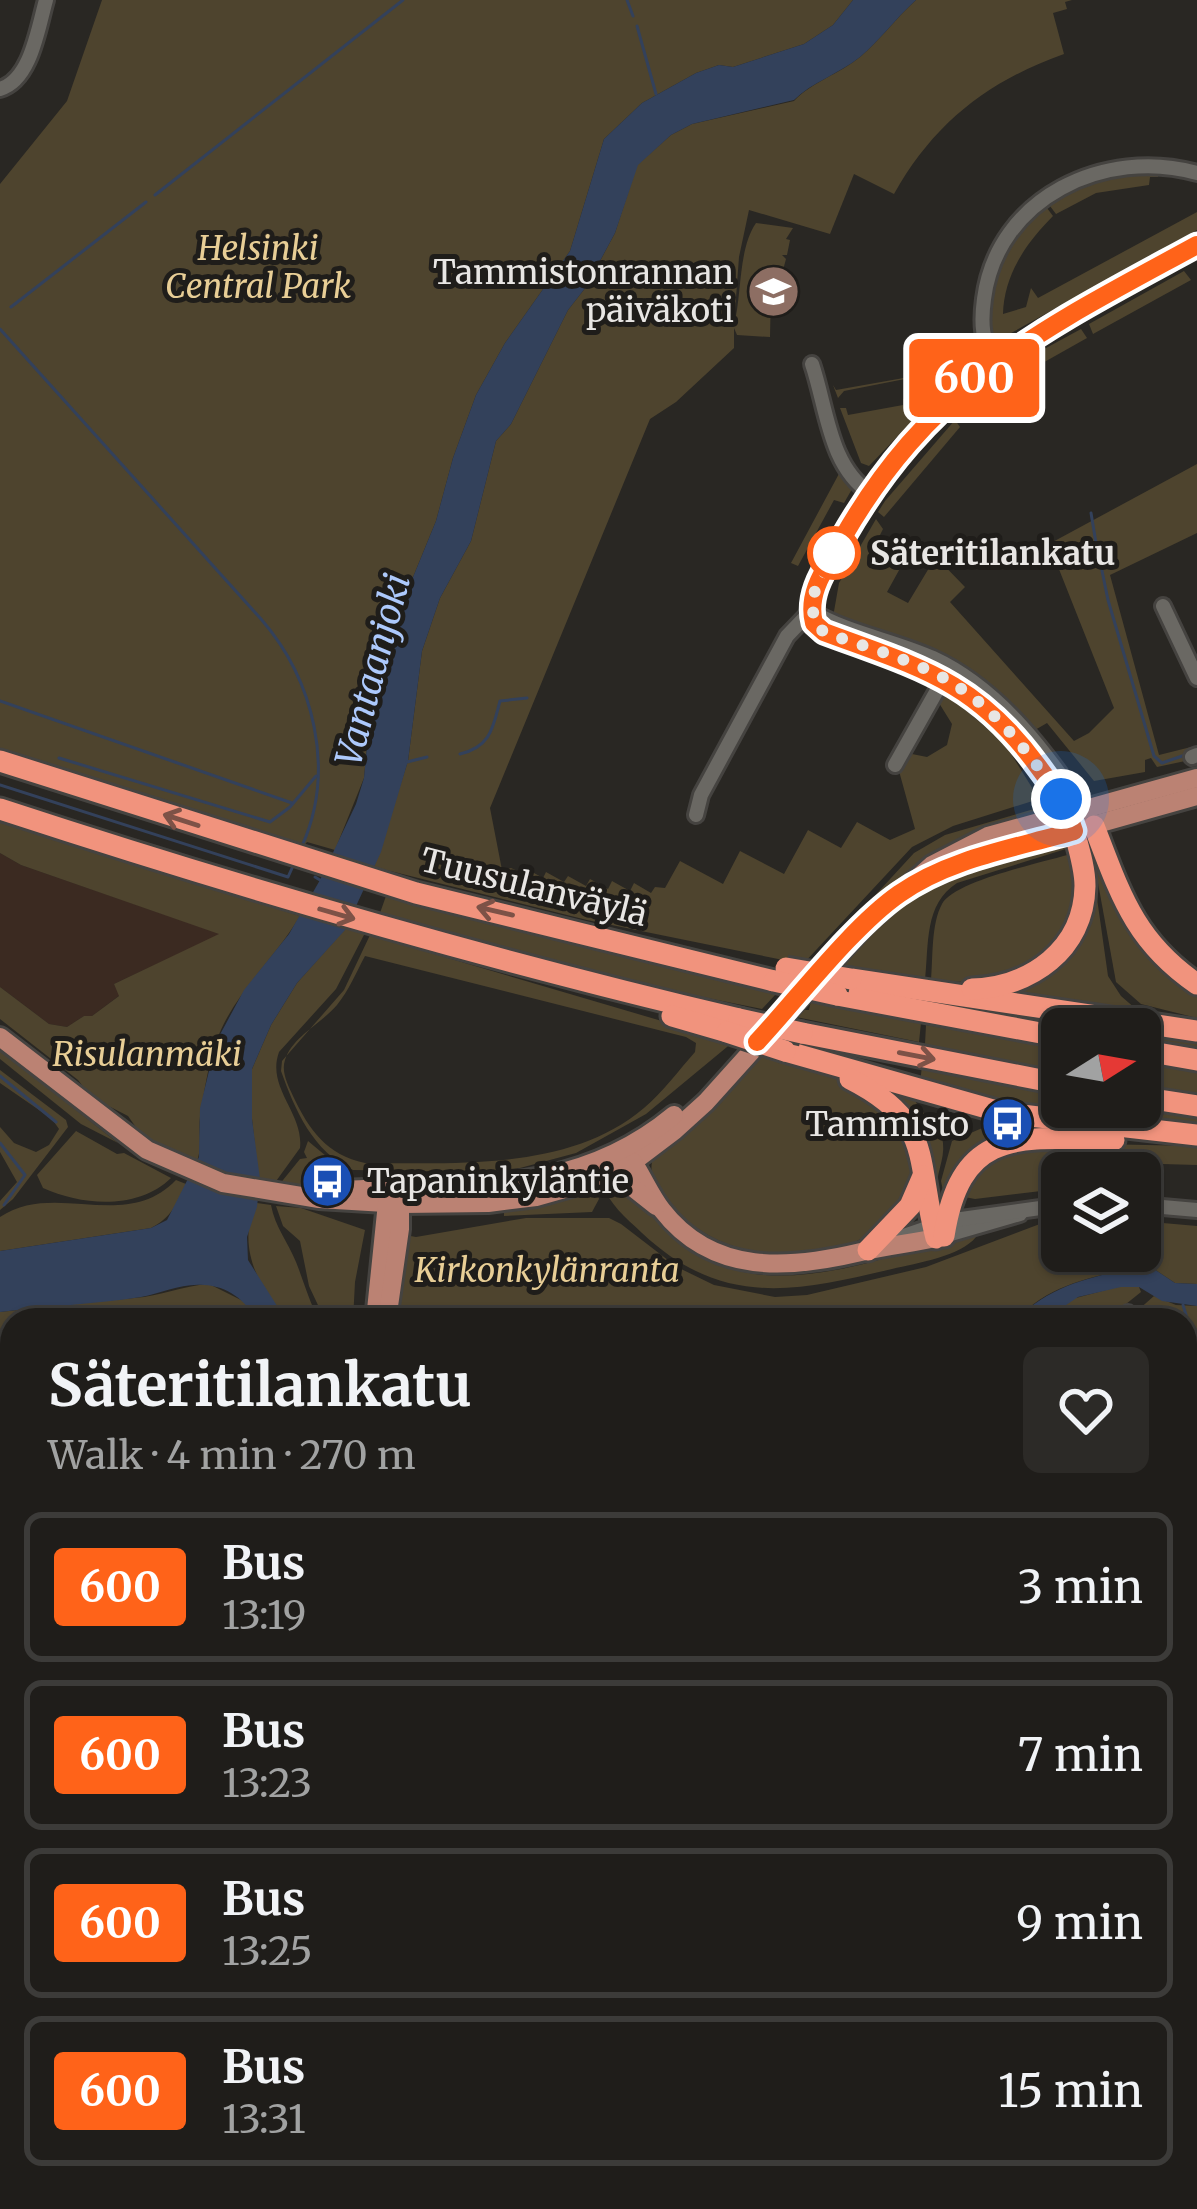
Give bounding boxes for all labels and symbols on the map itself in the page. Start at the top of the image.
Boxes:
park label: Helsinki Central Park [165,228,351,307]
place label: Tammistonrannan päiväkoti [433,252,734,331]
school or university icon: Tammistonrannan päiväkoti [745,263,801,319]
line badge: 600 [905,339,1043,417]
marker: Säteritilankatu [809,528,859,578]
place label: Säteritilankatu [870,533,1115,574]
water label: Vantaanjoki [326,569,420,771]
your location [1031,769,1091,829]
one-way arrow [163,808,201,830]
street label: Tuusulanväylä [417,839,651,935]
one-way arrow [477,899,515,921]
one-way arrow [317,904,355,926]
north arrow [1041,1008,1161,1128]
park label: Risulanmäki [52,1034,242,1075]
one-way arrow [897,1046,936,1068]
bus stop icon: Tammisto [980,1096,1036,1152]
place label: Tammisto [805,1104,969,1145]
bus stop icon: Tapaninkyläntie [300,1153,356,1209]
place label: Tapaninkyläntie [367,1161,629,1202]
park label: Kirkonkylänranta [413,1250,680,1291]

